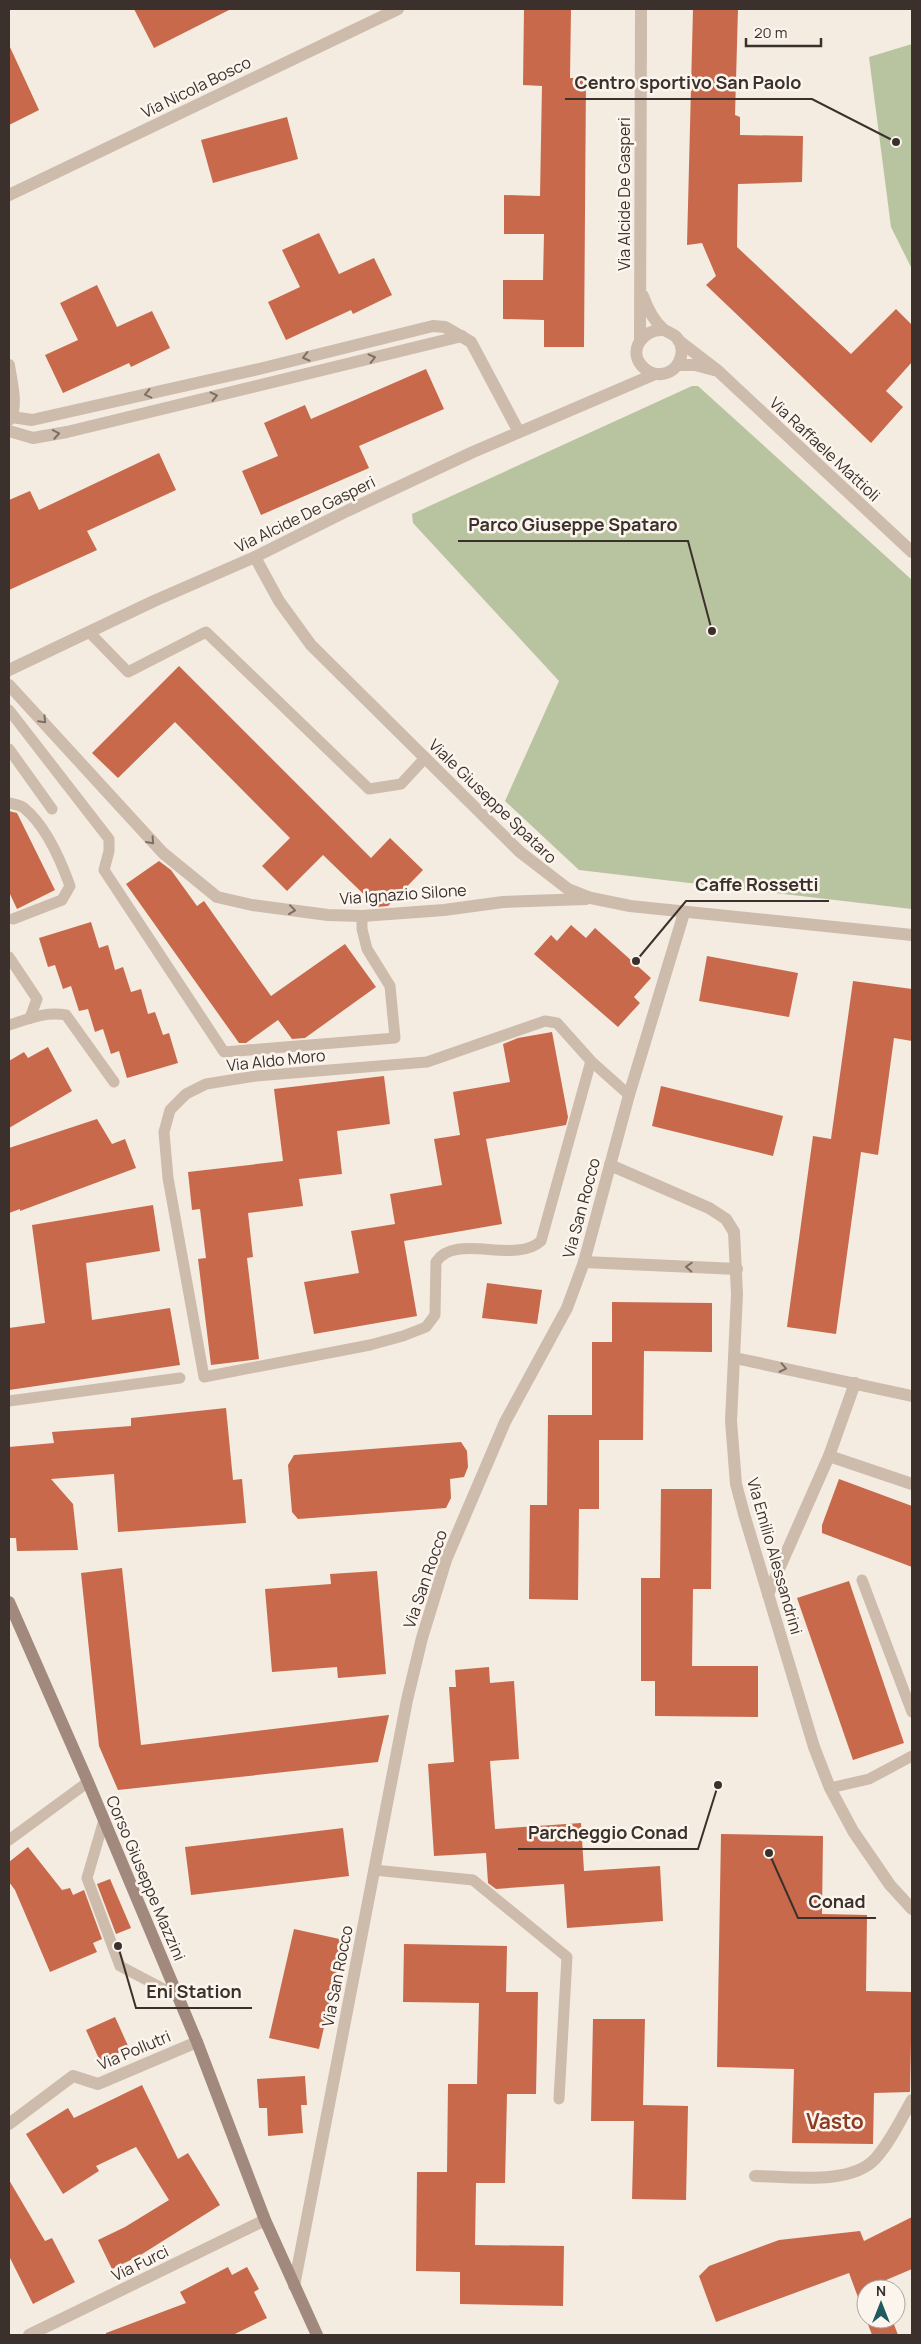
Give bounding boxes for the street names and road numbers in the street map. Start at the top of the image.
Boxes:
street label: Via Nicola Bosco [138,51,254,123]
street label: Via Alcide De Gasperi [613,117,635,271]
street label: Via Raffaele Mattioli [765,392,885,506]
street label: Via Alcide De Gasperi [231,470,379,558]
street label: Viale Giuseppe Spataro [424,734,562,868]
street label: Via Ignazio Silone [339,879,467,909]
street label: Via Aldo Moro [226,1044,326,1076]
street label: Via San Rocco [557,1155,605,1261]
street label: Via Emilio Alessandrini [742,1475,808,1637]
street label: Via San Rocco [398,1527,452,1631]
street label: Corso Giuseppe Mazzini [101,1792,191,1964]
street label: Via San Rocco [316,1923,358,2029]
street label: Via Pollutri [94,2025,174,2075]
street label: Via Furci [108,2240,172,2286]

